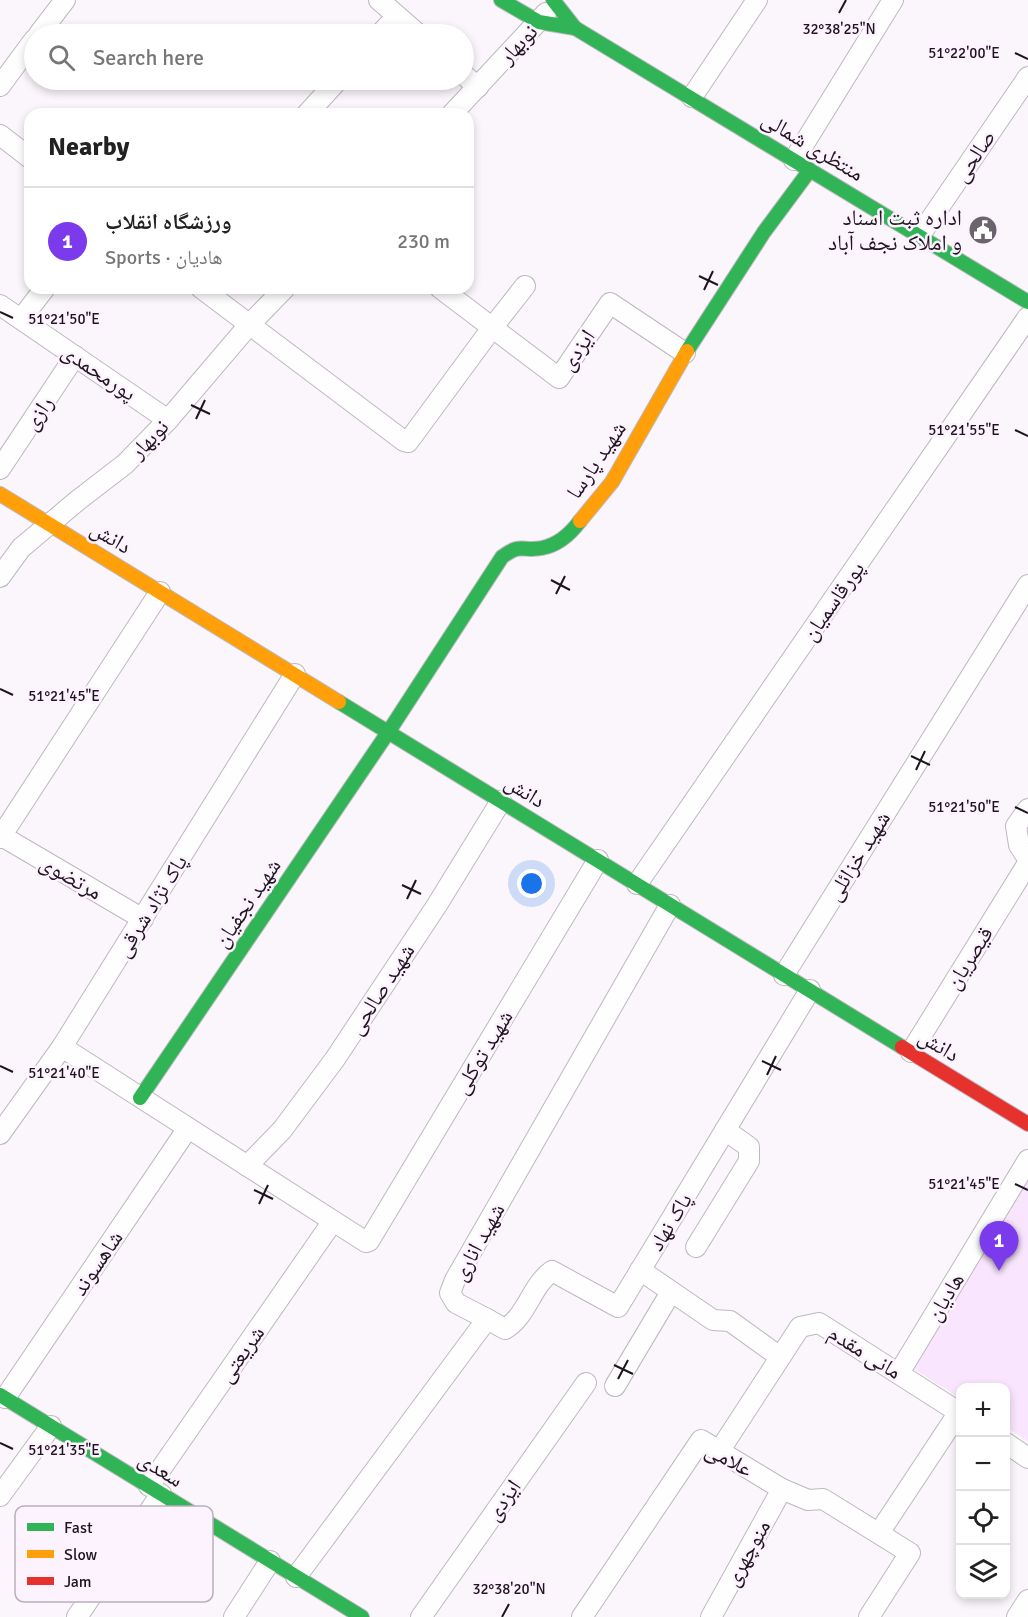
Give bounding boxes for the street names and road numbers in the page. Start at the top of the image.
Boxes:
street label: نوبهار [492,18,543,70]
street label: منتظری شمالی [757,105,869,187]
street label: صالحی [947,125,1001,187]
street label: ایزدی [553,324,601,376]
street label: پورمحمدی [56,337,141,407]
street label: رازی [17,391,59,435]
street label: نوبهار [123,413,174,465]
street label: شهید پارسا [560,416,632,504]
street label: دانش [86,514,136,560]
street label: پورقاسمیان [796,556,870,646]
street label: دانش [500,768,550,814]
street label: شهید خزائلی [820,806,896,906]
street label: مرتضوی [35,848,107,906]
street label: پاک نژاد شرقی [109,850,193,962]
street label: شهید نجفیان [207,853,287,953]
street label: قیصریان [939,922,999,994]
street label: شهید صالحی [342,938,420,1040]
street label: شهید توکلی [447,1005,519,1099]
street label: دانش [914,1022,964,1068]
street label: پاک نهاد [642,1188,698,1256]
street label: شهید اناری [446,1198,510,1286]
street label: شاهسوند [66,1225,128,1301]
street label: هادیان [920,1268,970,1326]
street label: مانی مقدم [823,1319,907,1386]
street label: شریعتی [212,1320,270,1388]
street label: علامی [701,1436,757,1482]
street label: سعدی [134,1445,188,1493]
street label: ایزدی [479,1474,527,1526]
street label: منوچهری [718,1515,776,1591]

